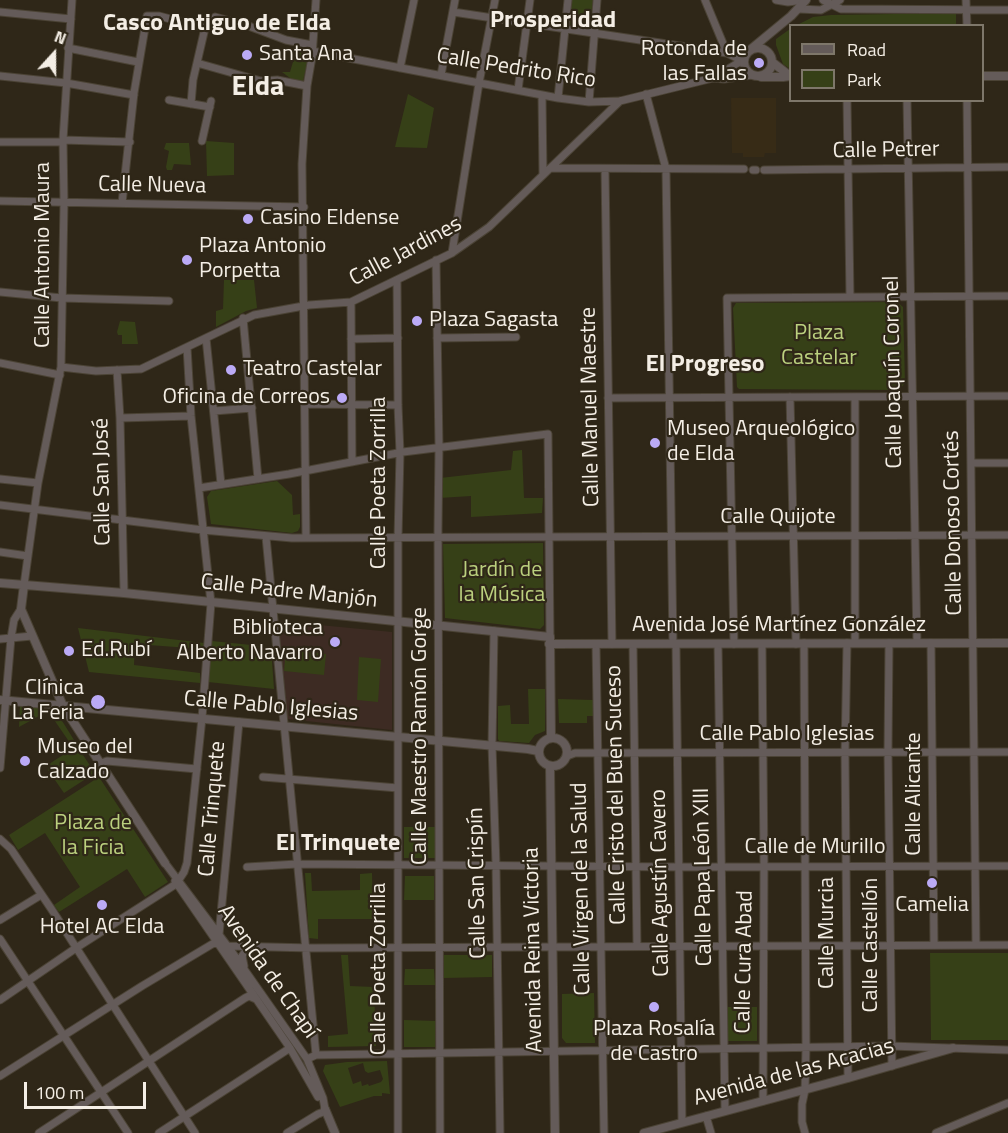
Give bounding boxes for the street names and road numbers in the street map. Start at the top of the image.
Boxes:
street label: Calle Pedrito Rico [434,43,598,95]
street label: Calle Petrer [832,137,940,165]
street label: Calle Antonio Maura [31,162,57,348]
street label: Calle Nueva [98,172,206,200]
street label: Calle Jardines [345,211,467,293]
street label: Calle Joaquín Coronel [879,275,909,469]
street label: Calle Manuel Maestre [576,307,606,507]
street label: Calle Poeta Zorrilla [367,397,393,569]
street label: Calle San José [89,418,117,546]
street label: Calle Donoso Cortés [939,430,969,616]
street label: Calle Quijote [720,505,836,531]
street label: Calle Padre Manjón [199,570,379,614]
street label: Calle Maestro Ramón Gorge [408,607,434,865]
street label: Avenida José Martínez González [632,613,926,639]
street label: Calle Cristo del Buen Suceso [602,665,632,925]
street label: Calle Pablo Iglesias [183,686,359,728]
street label: Calle Pablo Iglesias [699,722,875,748]
street label: Calle Alicante [902,732,928,856]
street label: Calle Trinquete [194,740,232,878]
street label: Calle Virgen de la Salud [567,782,597,996]
street label: Calle Papa León XIII [689,787,719,967]
street label: Calle Agustín Cavero [646,789,676,977]
street label: Calle San Crispín [463,807,493,959]
street label: Calle de Murillo [744,835,886,861]
street label: Avenida Reina Victoria [519,847,549,1053]
street label: Calle Murcia [815,877,841,989]
street label: Calle Castellón [859,878,885,1012]
street label: Calle Poeta Zorrilla [367,883,393,1055]
street label: Calle Cura Abad [731,890,759,1034]
street label: Avenida de Chapí [211,900,323,1044]
street label: Avenida de las Acacias [691,1034,897,1112]

